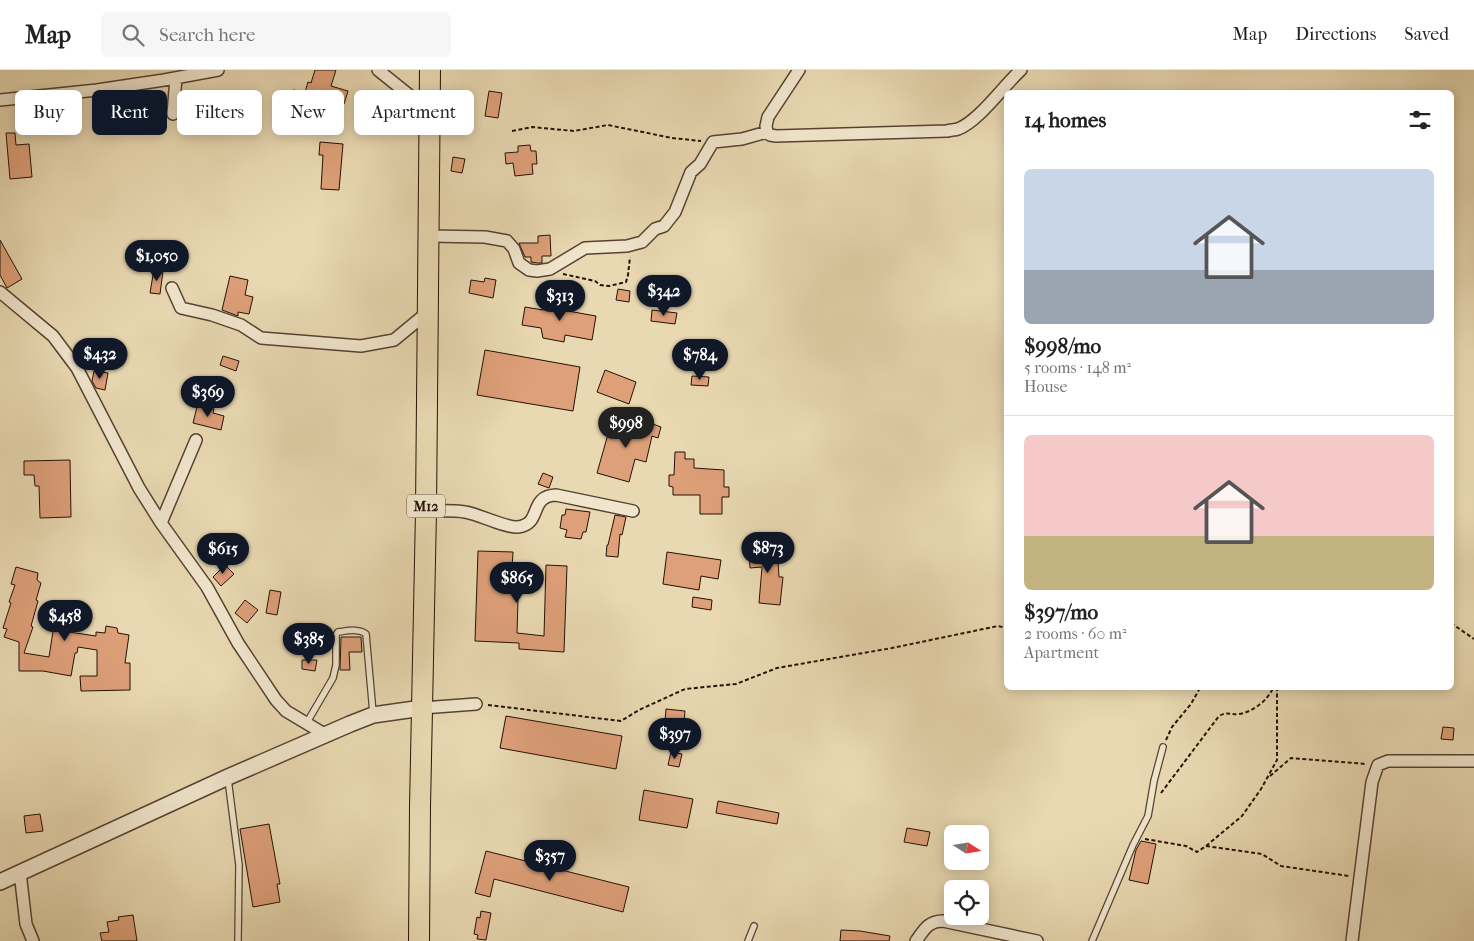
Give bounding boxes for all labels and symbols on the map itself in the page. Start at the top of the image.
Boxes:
pin: $1,050 [116,240,198,282]
pin: $342 [634,274,694,317]
pin: $313 [530,280,590,322]
pin: $432 [70,338,130,380]
pin: $784 [670,338,730,381]
pin: $369 [178,376,238,418]
pin: $998 [596,406,656,449]
road number: M12 [407,494,445,518]
pin: $615 [193,532,253,575]
pin: $873 [738,532,798,574]
pin: $865 [487,562,547,604]
pin: $458 [35,600,95,642]
pin: $385 [279,622,339,665]
pin: $397 [645,718,705,760]
north arrow [944,825,989,870]
pin: $357 [520,840,580,882]

